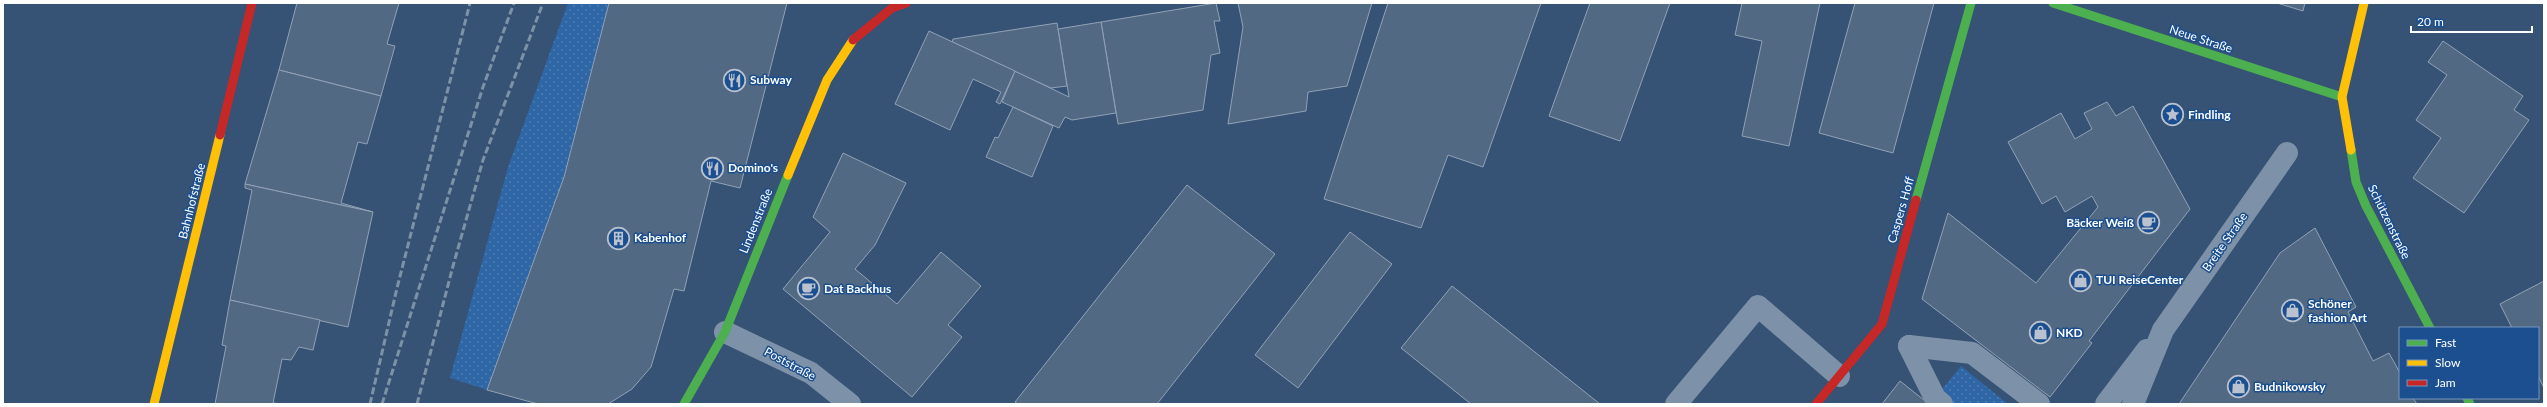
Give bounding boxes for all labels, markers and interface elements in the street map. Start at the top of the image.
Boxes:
scale bar [2411,8,2532,34]
text: 20 m [2417,14,2444,29]
street label: Neue Straße [2168,21,2235,56]
restaurant icon: Subway [722,67,748,93]
place label: Subway [750,72,792,87]
place icon: Findling [2159,102,2185,128]
place label: Findling [2188,107,2231,122]
restaurant icon: Domino's [700,155,726,181]
place label: Domino's [728,160,778,175]
street label: Bahnhofstraße [175,161,208,240]
street label: Caspers Hoff [1884,175,1917,245]
street label: Schützenstraße [2365,182,2414,262]
street label: Lindenstraße [736,186,775,255]
street label: Breite Straße [2199,209,2250,274]
cafe icon: Bäcker Weiß [2136,210,2162,236]
place label: Bäcker Weiß [2066,215,2134,230]
building icon: Kabenhof [606,225,632,251]
place label: Kabenhof [634,230,687,245]
shop icon: TUI ReiseCenter [2068,267,2094,293]
place label: TUI ReiseCenter [2096,272,2184,287]
cafe icon: Dat Backhus [796,276,822,302]
place label: Dat Backhus [824,281,891,296]
place label: Schöner fashion Art [2308,296,2367,325]
shop icon: Schöner fashion Art [2280,298,2306,324]
shop icon: NKD [2028,320,2054,346]
place label: NKD [2056,325,2083,340]
legend [2399,327,2539,399]
text: Fast [2435,335,2457,350]
street label: Poststraße [762,344,819,383]
text: Slow [2435,355,2461,370]
shop icon: Budnikowsky [2226,374,2252,400]
text: Jam [2435,375,2456,390]
place label: Budnikowsky [2254,379,2326,394]

